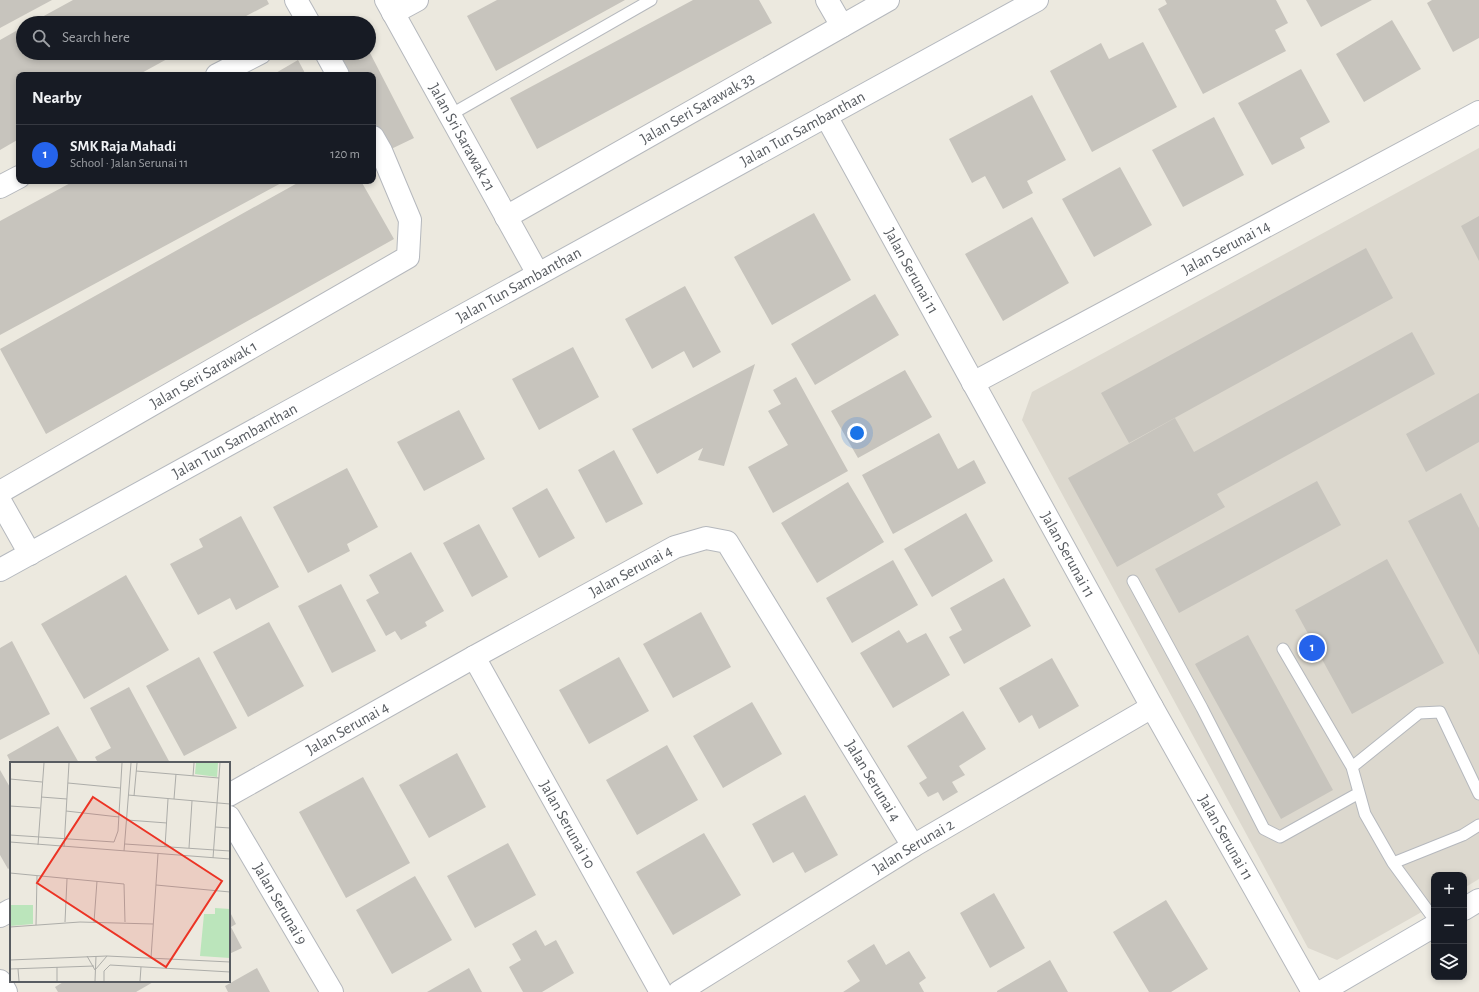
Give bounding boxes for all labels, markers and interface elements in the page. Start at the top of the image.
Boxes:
search box [16,16,376,60]
icon: search [30,27,52,49]
text: Search here [62,30,130,45]
street label: Jalan Seri Sarawak 33 [638,70,757,147]
street label: Jalan Sri Sarawak 21 [426,81,498,194]
street label: Jalan Tun Sambanthan [738,88,868,169]
text: Nearby [32,89,82,106]
text: SMK Raja Mahadi [70,139,176,154]
text: 1 [43,148,47,161]
text: 120 m [330,148,360,161]
text: School · Jalan Serunai 11 [70,157,188,170]
street label: Jalan Serunai 14 [1179,217,1273,278]
street label: Jalan Serunai 11 [882,225,941,317]
street label: Jalan Tun Sambanthan [454,244,584,325]
street label: Jalan Seri Sarawak 1 [147,338,260,412]
street label: Jalan Tun Sambanthan [170,400,300,482]
your location [847,423,867,443]
street label: Jalan Serunai 11 [1038,509,1098,600]
street label: Jalan Serunai 4 [587,542,675,600]
pin: 1 [1299,633,1325,663]
street label: Jalan Serunai 4 [304,699,392,758]
street label: Jalan Serunai 4 [842,738,904,824]
inset map [10,762,230,982]
street label: Jalan Serunai 10 [537,778,598,871]
street label: Jalan Serunai 11 [1195,792,1256,883]
street label: Jalan Serunai 2 [870,816,957,877]
street label: Jalan Serunai 9 [250,860,310,948]
map controls [1431,872,1467,980]
button: + [1431,872,1467,908]
button: − [1431,908,1467,944]
button: layers [1431,944,1467,980]

